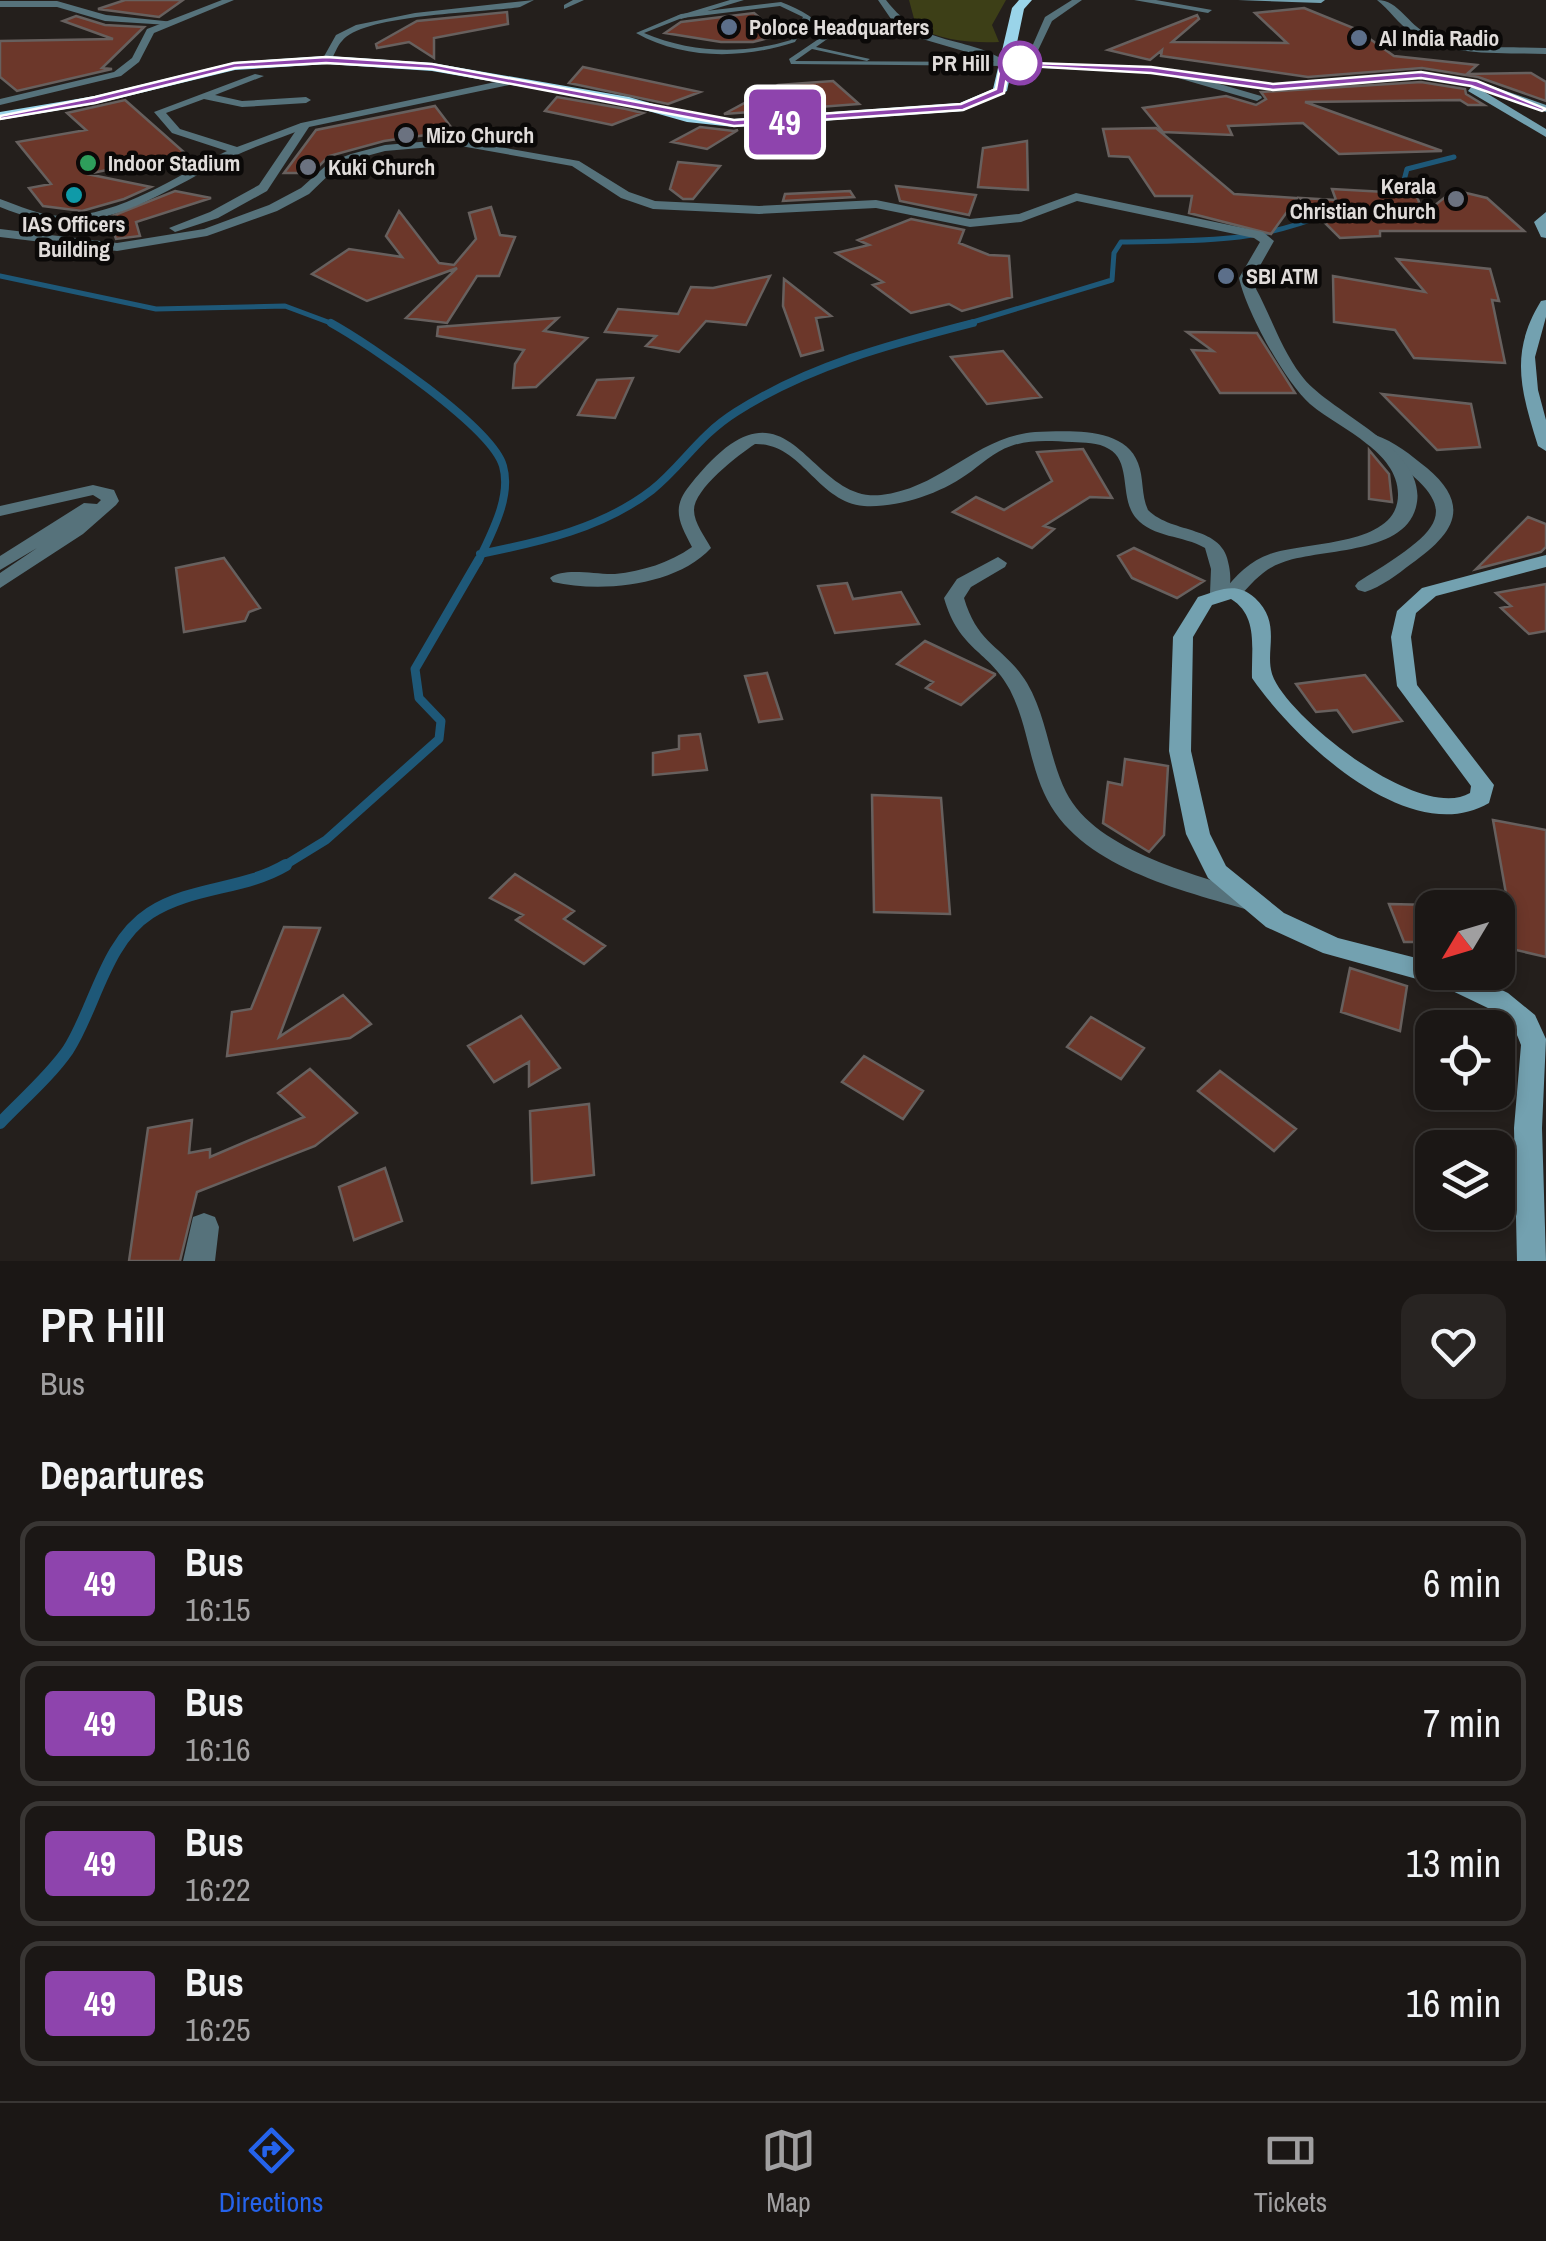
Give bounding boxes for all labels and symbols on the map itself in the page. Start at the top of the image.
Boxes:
place label: Poloce Headquarters [749,12,929,42]
marker: Poloce Headquarters [718,16,740,38]
place label: Al India Radio [1379,23,1499,53]
marker: Al India Radio [1348,27,1370,49]
marker: PR Hill [999,42,1041,84]
place label: PR Hill [932,48,990,78]
line badge: 49 [740,90,830,154]
place label: Mizo Church [426,120,534,150]
marker: Mizo Church [395,124,417,146]
place label: Indoor Stadium [108,148,240,178]
marker: Indoor Stadium [77,152,99,174]
place label: Kuki Church [328,152,435,182]
marker: Kuki Church [297,156,319,178]
place label: Kerala Christian Church [1290,171,1436,226]
marker: IAS Officers Building [63,184,85,206]
marker: Kerala Christian Church [1445,188,1467,210]
place label: IAS Officers Building [22,209,126,264]
place label: SBI ATM [1246,261,1318,291]
marker: SBI ATM [1215,265,1237,287]
north arrow [1415,890,1515,990]

